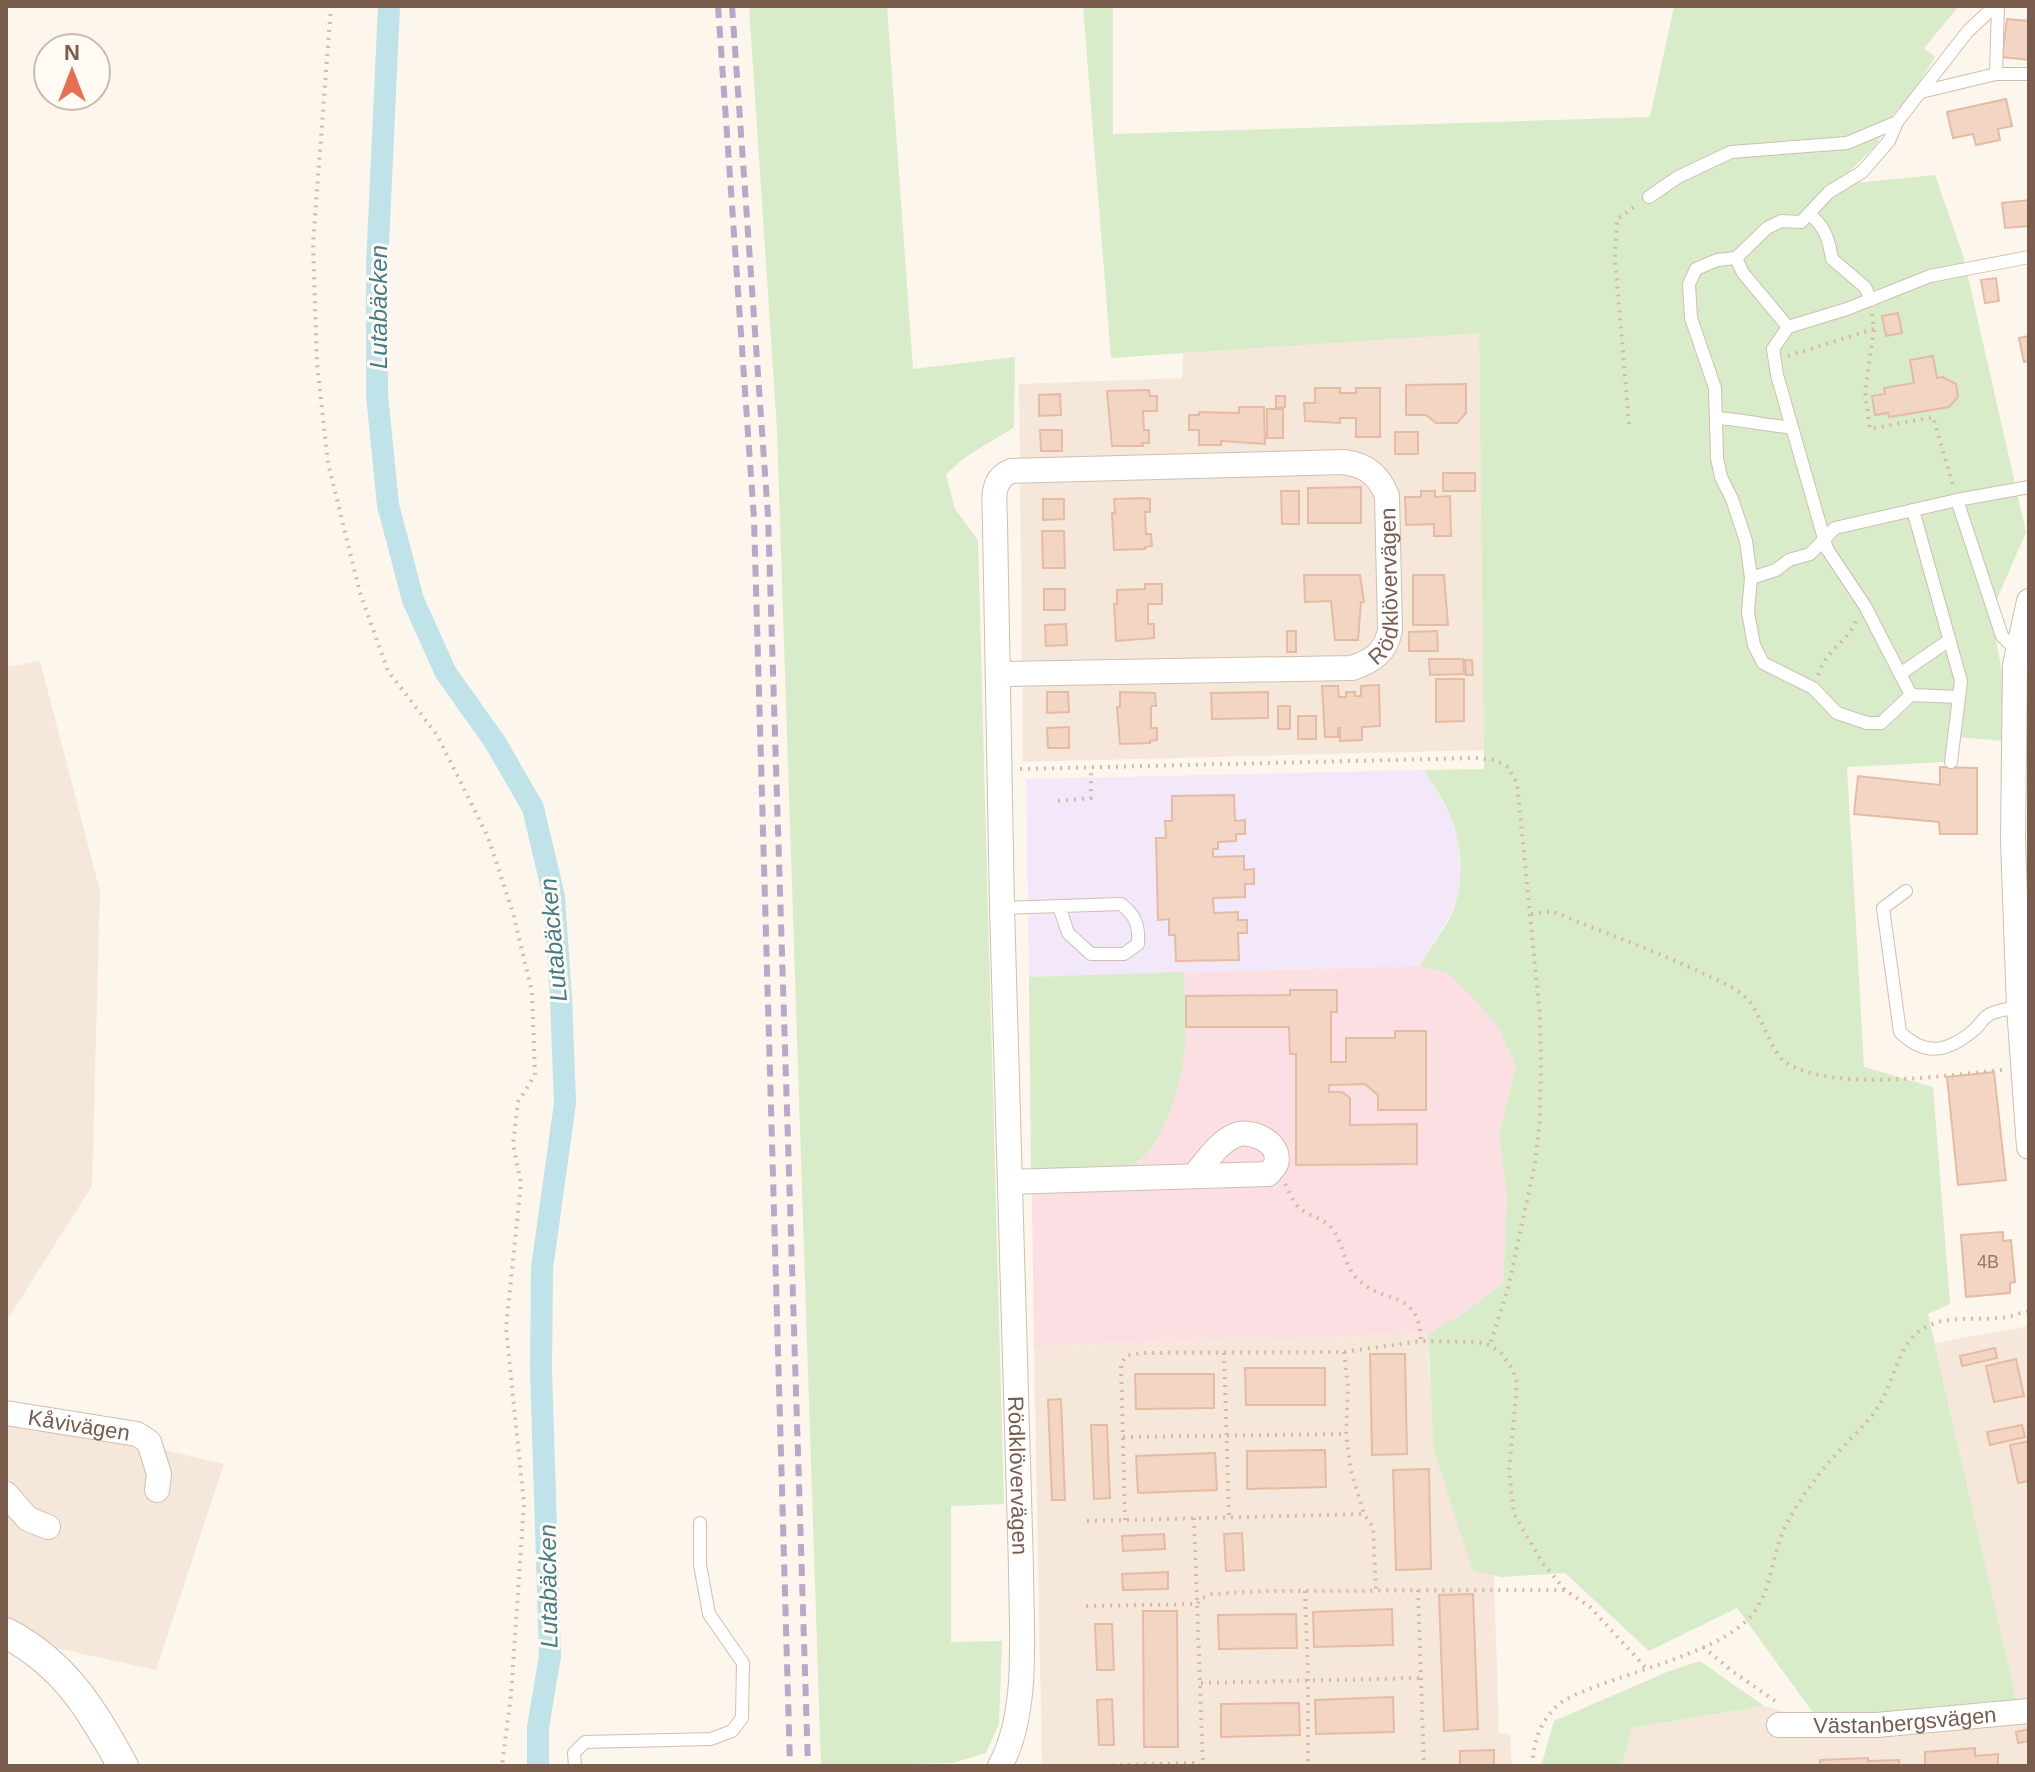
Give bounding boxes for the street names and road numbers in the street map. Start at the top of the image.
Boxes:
street label: Rödklövervägen [1363,507,1403,670]
street label: Rödklövervägen [1004,1396,1033,1555]
street label: Kåvivägen [26,1404,132,1445]
street label: Västanbergsvägen [1813,1702,1997,1738]

